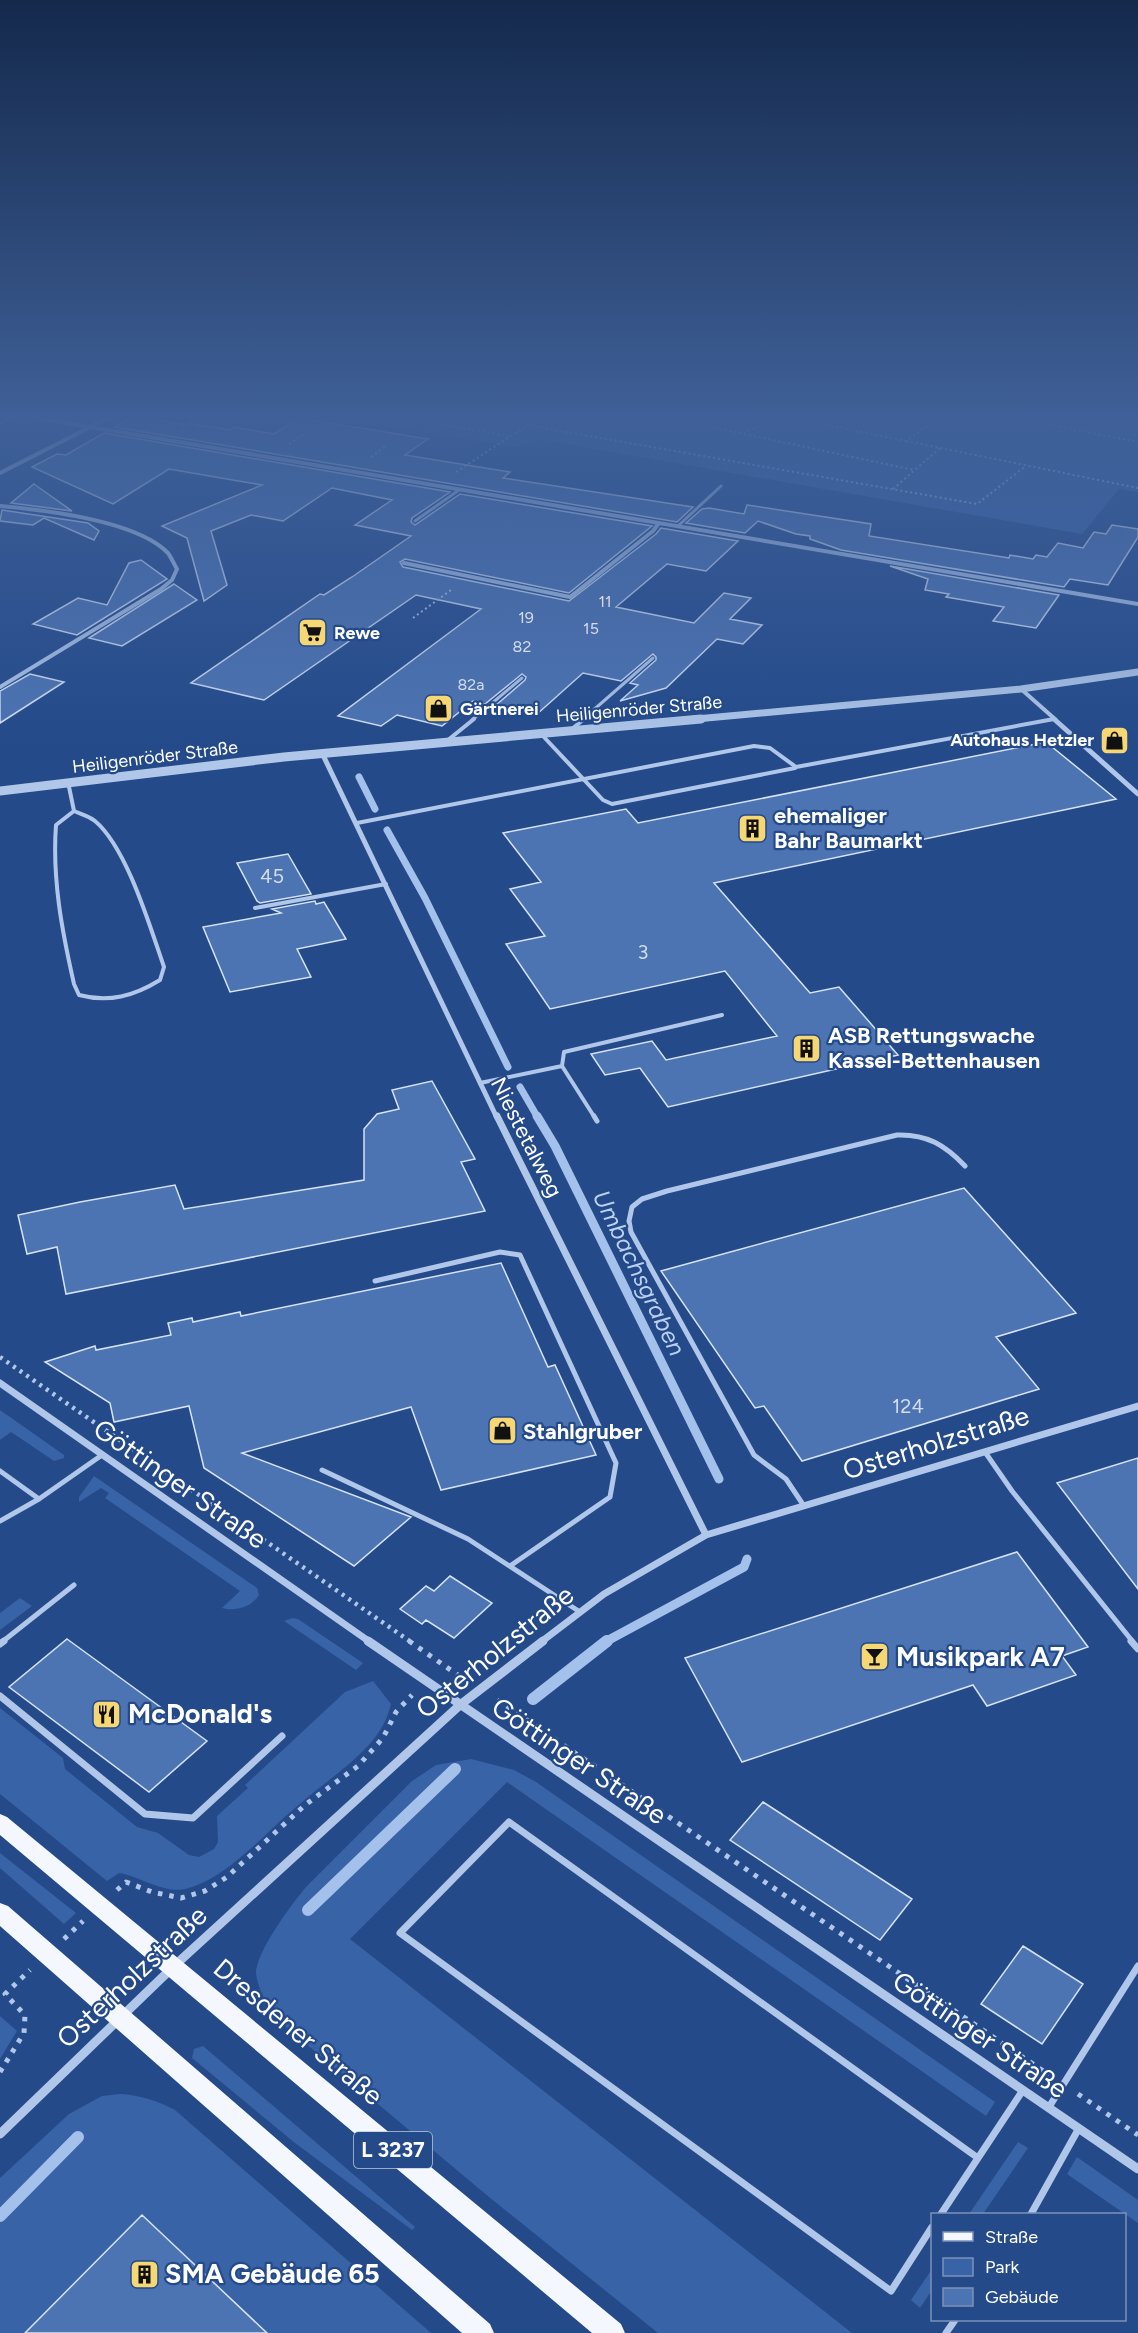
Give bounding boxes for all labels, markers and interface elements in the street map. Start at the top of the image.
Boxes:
house number: 11 [598,592,612,611]
house number: 19 [518,608,534,627]
supermarket icon: Rewe [297,617,329,649]
house number: 15 [583,619,599,638]
place label: Rewe [334,622,380,644]
house number: 82 [513,637,531,656]
house number: 82a [458,675,484,694]
street label: Heiligenröder Straße [555,691,723,727]
shop icon: Gärtnerei [423,693,455,725]
place label: Gärtnerei [460,698,539,720]
shop icon: Autohaus Hetzler [1099,724,1131,756]
place label: Autohaus Hetzler [950,729,1094,751]
street label: Heiligenröder Straße [71,736,239,778]
place label: ehemaliger Bahr Baumarkt [774,802,923,854]
building icon: ehemaliger Bahr Baumarkt [737,812,769,844]
house number: 45 [260,864,284,888]
house number: 3 [638,940,648,964]
place label: ASB Rettungswache Kassel-Bettenhausen [828,1022,1040,1074]
building icon: ASB Rettungswache Kassel-Bettenhausen [791,1032,823,1064]
street label: Niestetalweg [485,1073,568,1202]
water label: Umbachsgraben [587,1185,692,1360]
house number: 124 [892,1394,924,1418]
street label: Osterholzstraße [839,1399,1033,1487]
street label: Göttinger Straße [87,1412,273,1556]
shop icon: Stahlgruber [486,1415,518,1447]
place label: Stahlgruber [523,1418,643,1445]
street label: Osterholzstraße [409,1578,580,1725]
place label: Musikpark A7 [896,1640,1065,1673]
bar icon: Musikpark A7 [859,1641,891,1673]
street label: Göttinger Straße [486,1690,673,1831]
place label: McDonald's [128,1697,273,1730]
restaurant icon: McDonald's [91,1698,123,1730]
street label: Osterholzstraße [50,1899,214,2055]
street label: Dresdener Straße [207,1951,390,2112]
street label: Göttinger Straße [887,1964,1074,2105]
road number: L 3237 [354,2132,432,2168]
legend [931,2213,1126,2321]
text: Straße [985,2226,1038,2248]
text: Park [985,2256,1020,2278]
place label: SMA Gebäude 65 [165,2257,380,2290]
building icon: SMA Gebäude 65 [128,2258,160,2290]
text: Gebäude [985,2286,1059,2308]

